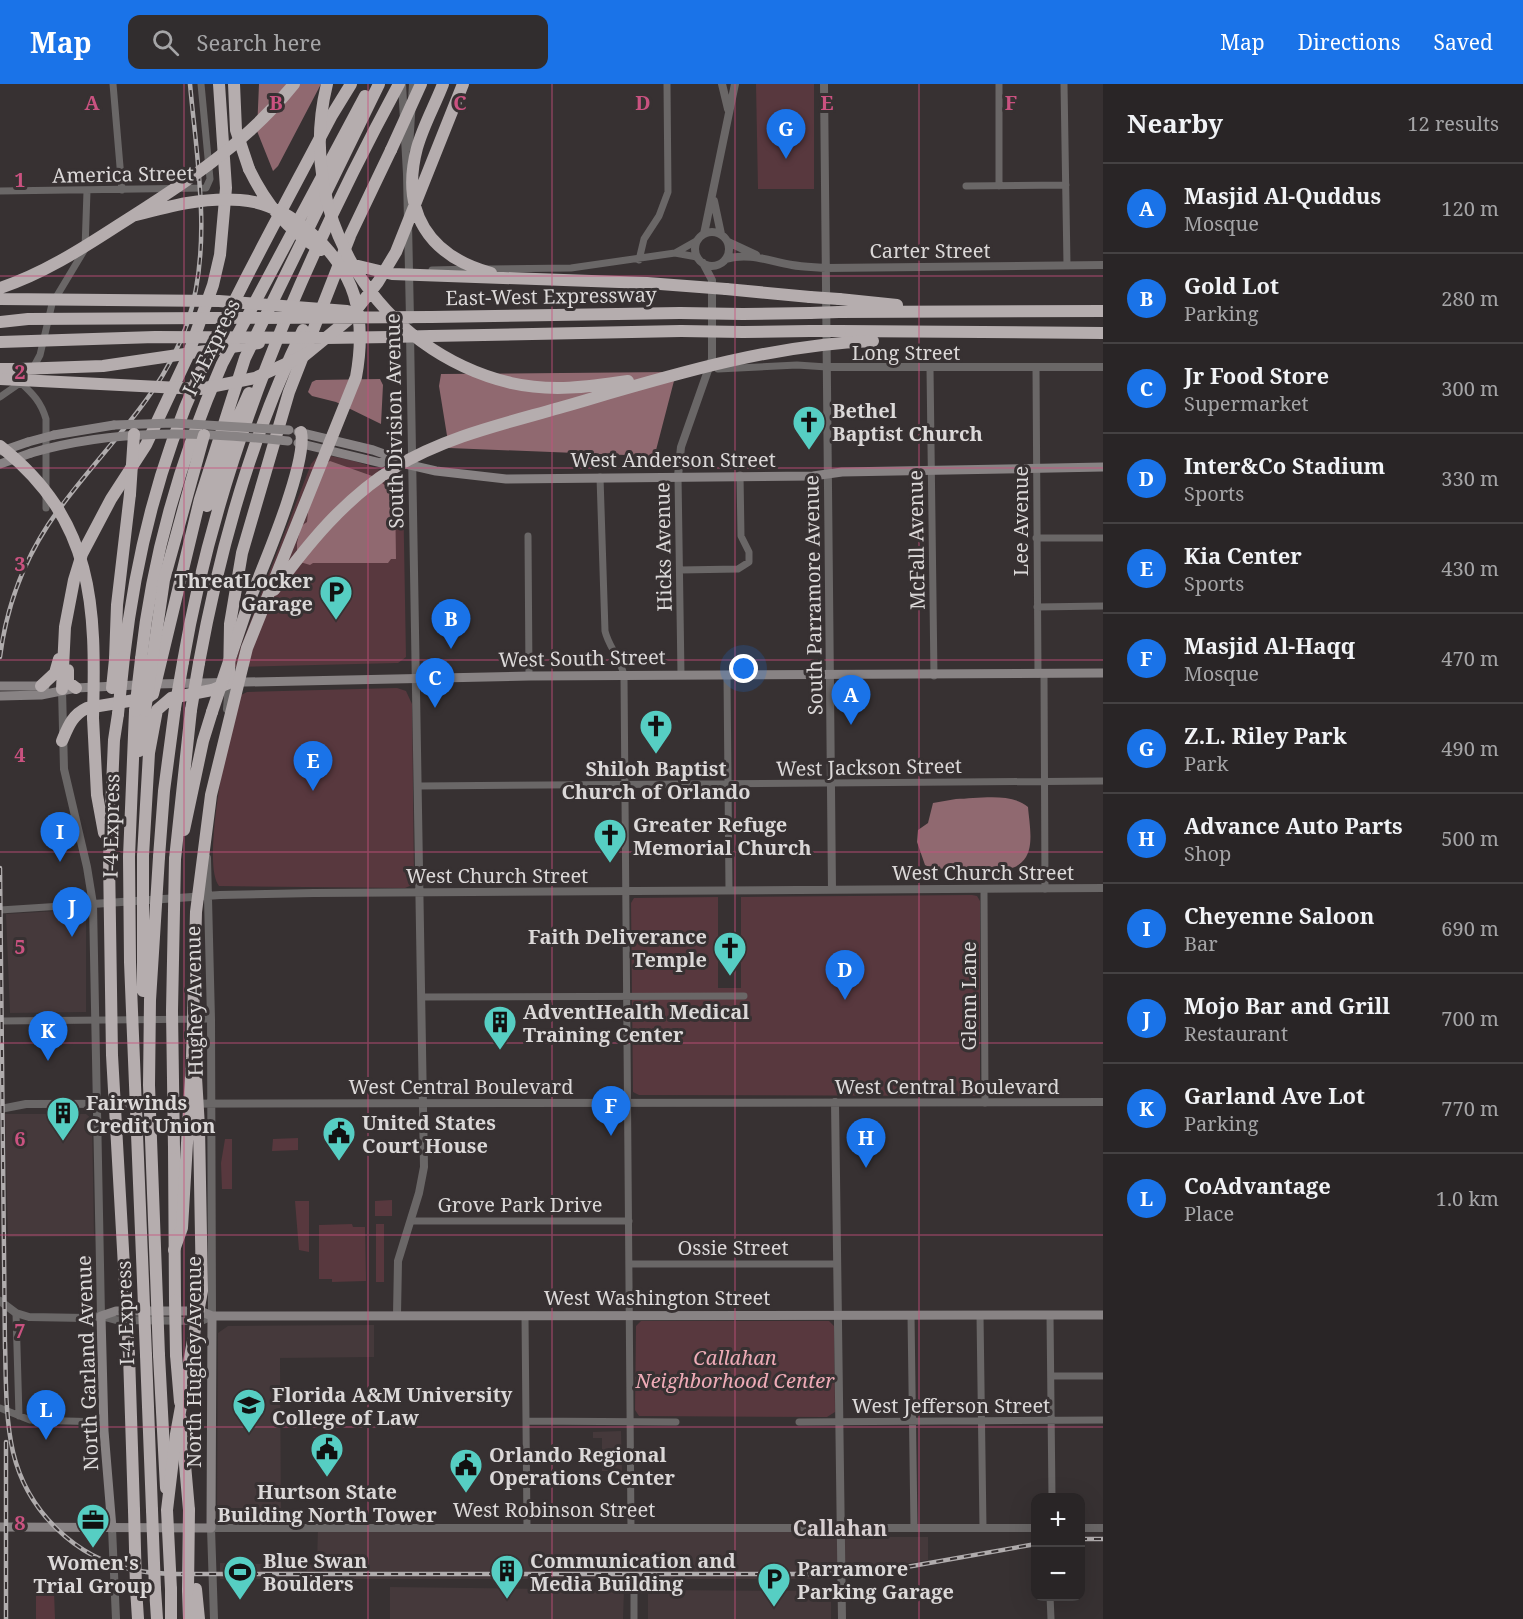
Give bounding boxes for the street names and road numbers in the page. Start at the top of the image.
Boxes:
street label: America Street [52,159,194,189]
street label: Carter Street [869,237,991,264]
street label: East-West Expressway [445,281,658,311]
street label: I-4 Express [176,294,246,400]
street label: South Division Avenue [379,313,409,529]
street label: Long Street [852,339,960,366]
street label: West Anderson Street [570,446,776,473]
street label: Lee Avenue [1007,466,1034,576]
street label: McFall Avenue [901,470,931,610]
street label: South Parramore Avenue [797,475,829,715]
street label: Hicks Avenue [648,482,678,612]
street label: West South Street [498,643,666,673]
street label: West Jackson Street [776,752,962,782]
street label: I-4 Express [97,774,125,878]
street label: West Church Street [892,859,1074,886]
street label: West Church Street [406,862,588,889]
street label: Hughey Avenue [179,925,209,1077]
street label: Glenn Lane [955,941,982,1051]
street label: West Central Boulevard [348,1073,574,1100]
street label: West Central Boulevard [834,1073,1060,1100]
street label: Grove Park Drive [437,1191,603,1218]
street label: Ossie Street [678,1234,788,1261]
street label: North Garland Avenue [70,1255,104,1471]
street label: North Hughey Avenue [180,1256,207,1468]
street label: I-4 Express [110,1260,140,1366]
street label: West Washington Street [544,1284,770,1311]
street label: West Jefferson Street [852,1392,1050,1419]
street label: West Robinson Street [453,1496,655,1523]

